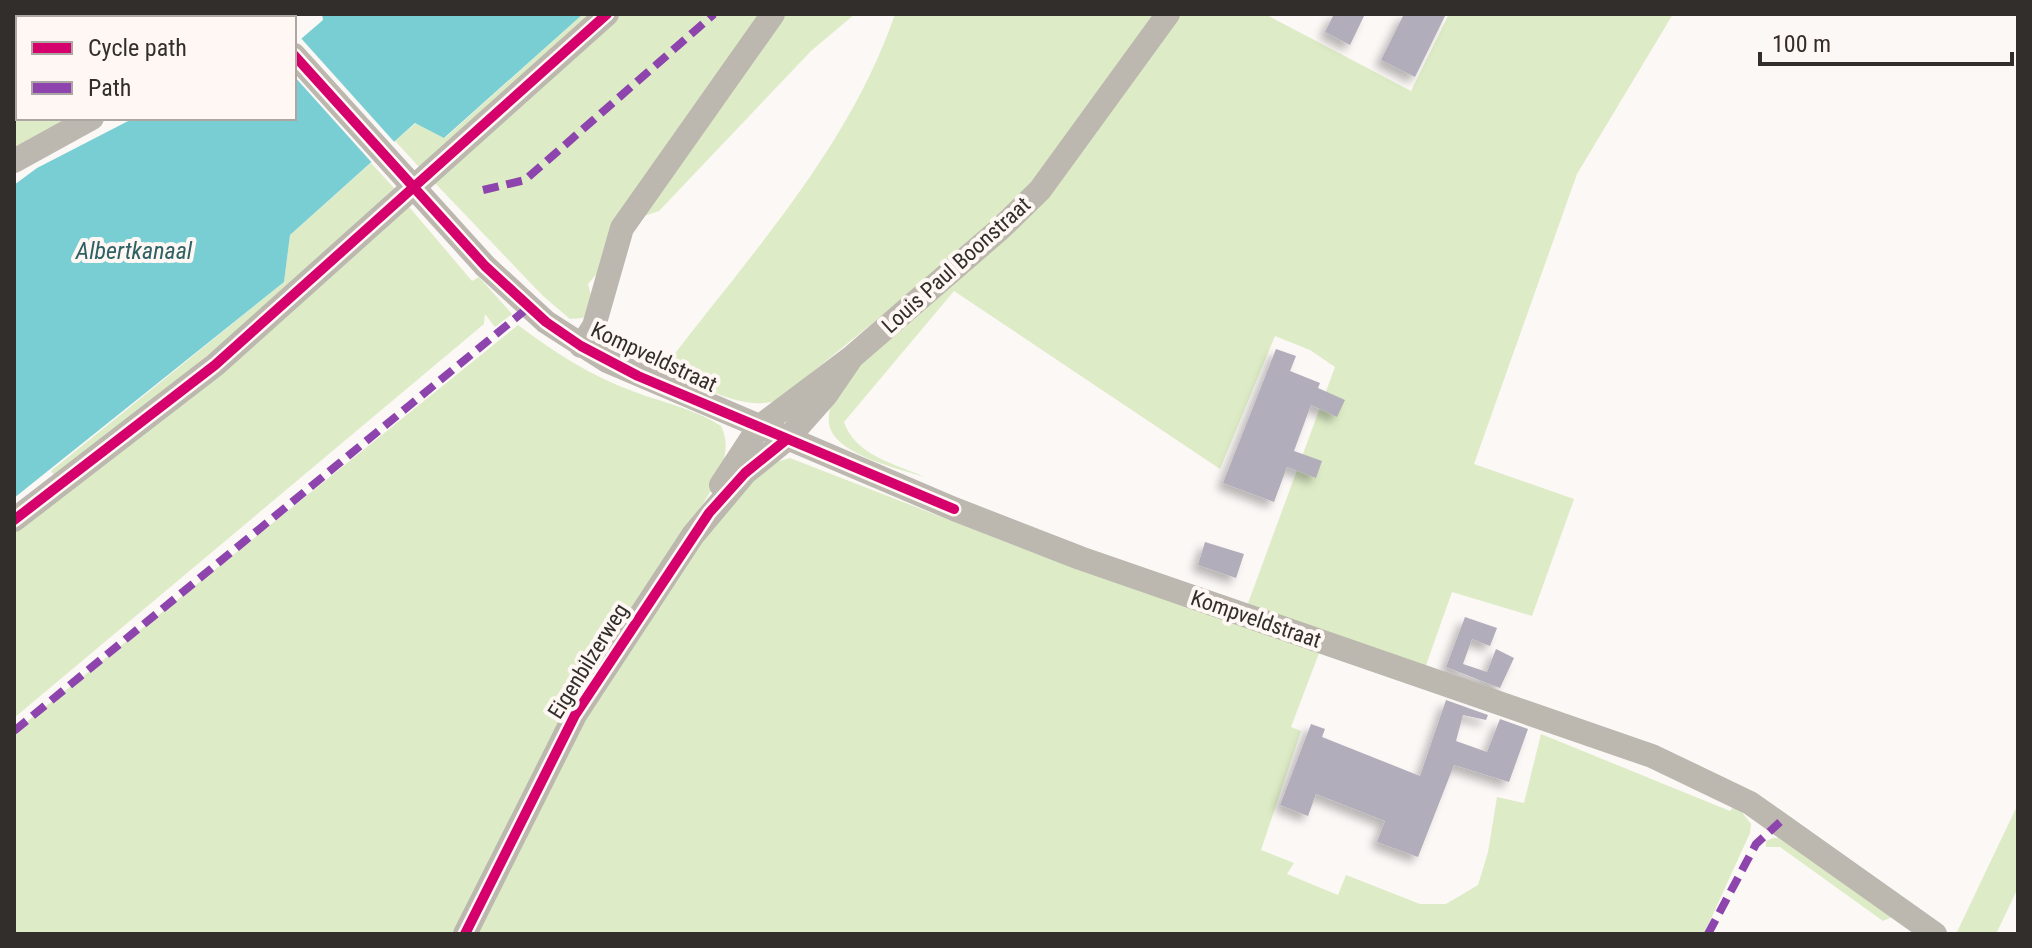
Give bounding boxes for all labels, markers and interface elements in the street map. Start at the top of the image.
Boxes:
legend [16,16,296,120]
scale bar [1760,16,2012,66]
text: 100 m [1772,30,1831,58]
text: Cycle path [88,34,187,62]
text: Path [88,74,131,102]
street label: Louis Paul Boonstraat [877,192,1035,338]
water label: Albertkanaal [75,237,193,265]
street label: Kompveldstraat [587,317,721,397]
street label: Kompveldstraat [1188,585,1324,653]
street label: Eigenbilzerweg [543,599,633,723]

